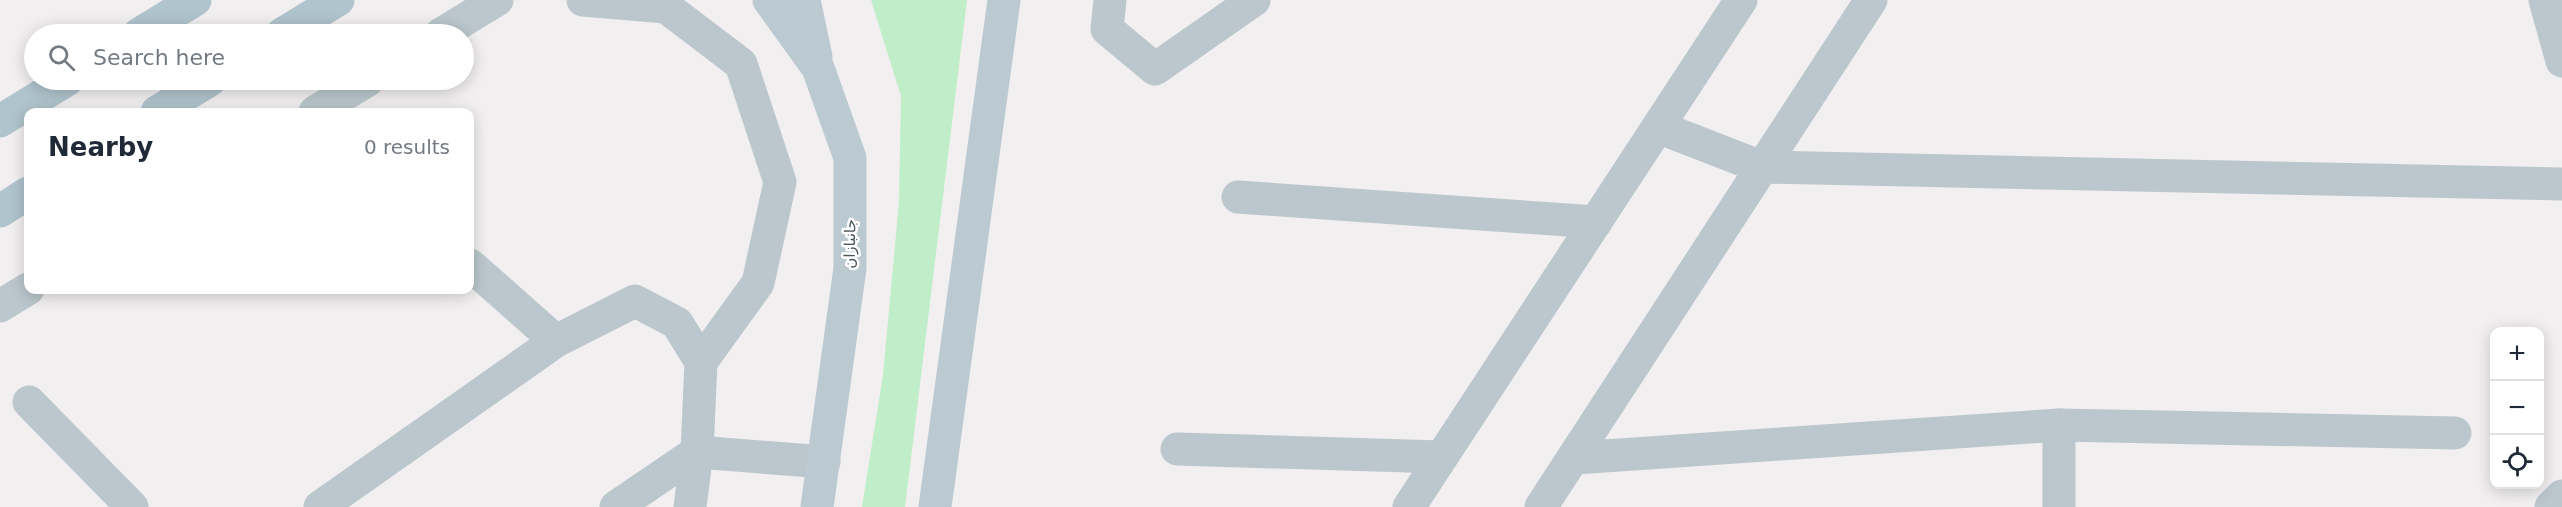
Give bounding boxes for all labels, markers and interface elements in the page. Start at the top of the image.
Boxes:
search box [24,24,474,90]
icon: search [45,41,78,74]
text: Search here [93,45,225,70]
text: Nearby [48,132,153,162]
text: 0 results [364,135,450,159]
street label: جانبازان [841,219,859,269]
map controls [2490,327,2544,489]
button: + [2490,327,2544,381]
button: − [2490,381,2544,435]
button: locate [2490,435,2544,489]

